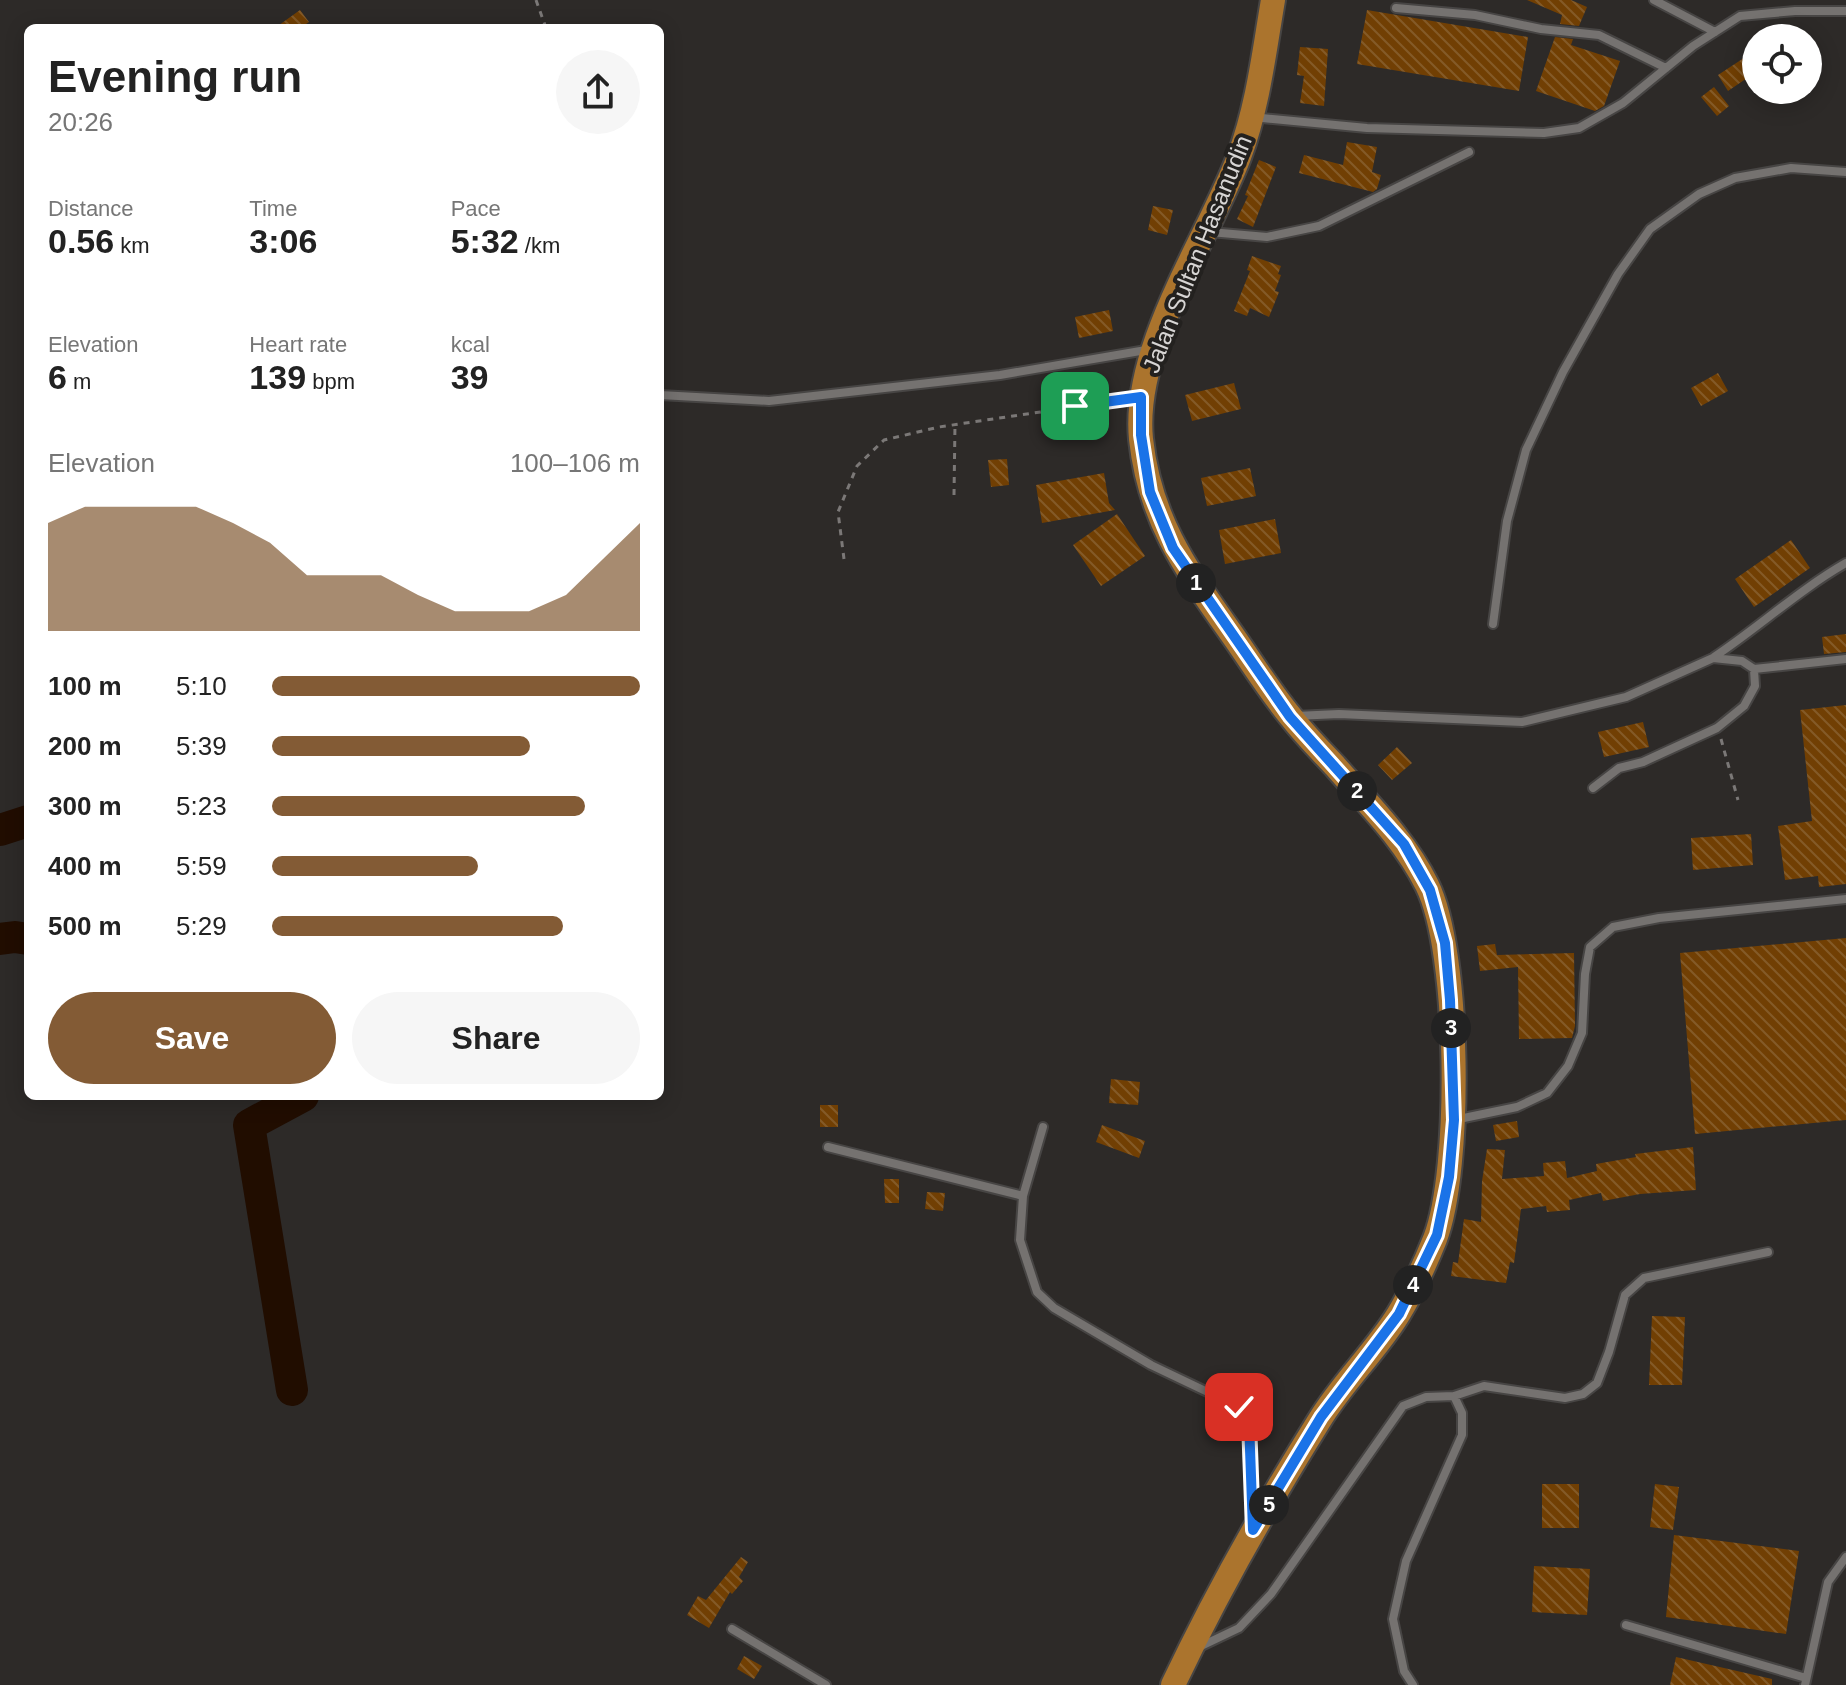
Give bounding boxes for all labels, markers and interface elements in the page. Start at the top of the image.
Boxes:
map controls [1742,24,1822,104]
button: locate [1742,24,1822,104]
button: share [556,50,640,134]
text: Evening run [48,52,302,101]
text: 20:26 [48,107,113,137]
street label: Jalan Sultan Hasanudin [1137,131,1257,377]
text: Distance [48,196,134,221]
text: Time [249,196,297,221]
text: Pace [451,196,501,221]
text: 0.56 [48,222,114,260]
text: 3:06 [249,222,317,260]
text: 5:32 [451,222,519,260]
text: km [114,233,150,258]
text: /km [519,233,560,258]
text: Elevation [48,332,139,357]
text: Heart rate [249,332,347,357]
text: kcal [451,332,490,357]
text: 6 [48,358,67,396]
text: 139 [249,358,306,396]
text: 39 [451,358,488,396]
text: m [67,369,91,394]
text: bpm [306,369,355,394]
pin [1041,372,1109,440]
icon: arrive [1053,384,1097,428]
text: Elevation [48,448,155,478]
text: 100–106 m [510,448,640,478]
pin: 1 [1176,563,1216,603]
text: 1 [1190,570,1202,595]
text: 100 m [48,671,122,701]
text: 5:10 [176,671,227,701]
text: 200 m [48,731,122,761]
text: 5:39 [176,731,227,761]
pin: 2 [1337,771,1377,811]
text: 2 [1351,778,1363,803]
text: 300 m [48,791,122,821]
text: 5:23 [176,791,227,821]
text: 400 m [48,851,122,881]
text: 5:59 [176,851,227,881]
text: 500 m [48,911,122,941]
text: 5:29 [176,911,227,941]
button: Save [48,992,336,1084]
button: Share [352,992,640,1084]
pin: 3 [1431,1008,1471,1048]
text: 3 [1445,1015,1457,1040]
pin: 4 [1393,1265,1433,1305]
text: 4 [1407,1272,1419,1297]
pin [1205,1373,1273,1441]
icon: check [1217,1385,1261,1429]
pin: 5 [1249,1485,1289,1525]
text: 5 [1263,1492,1275,1517]

